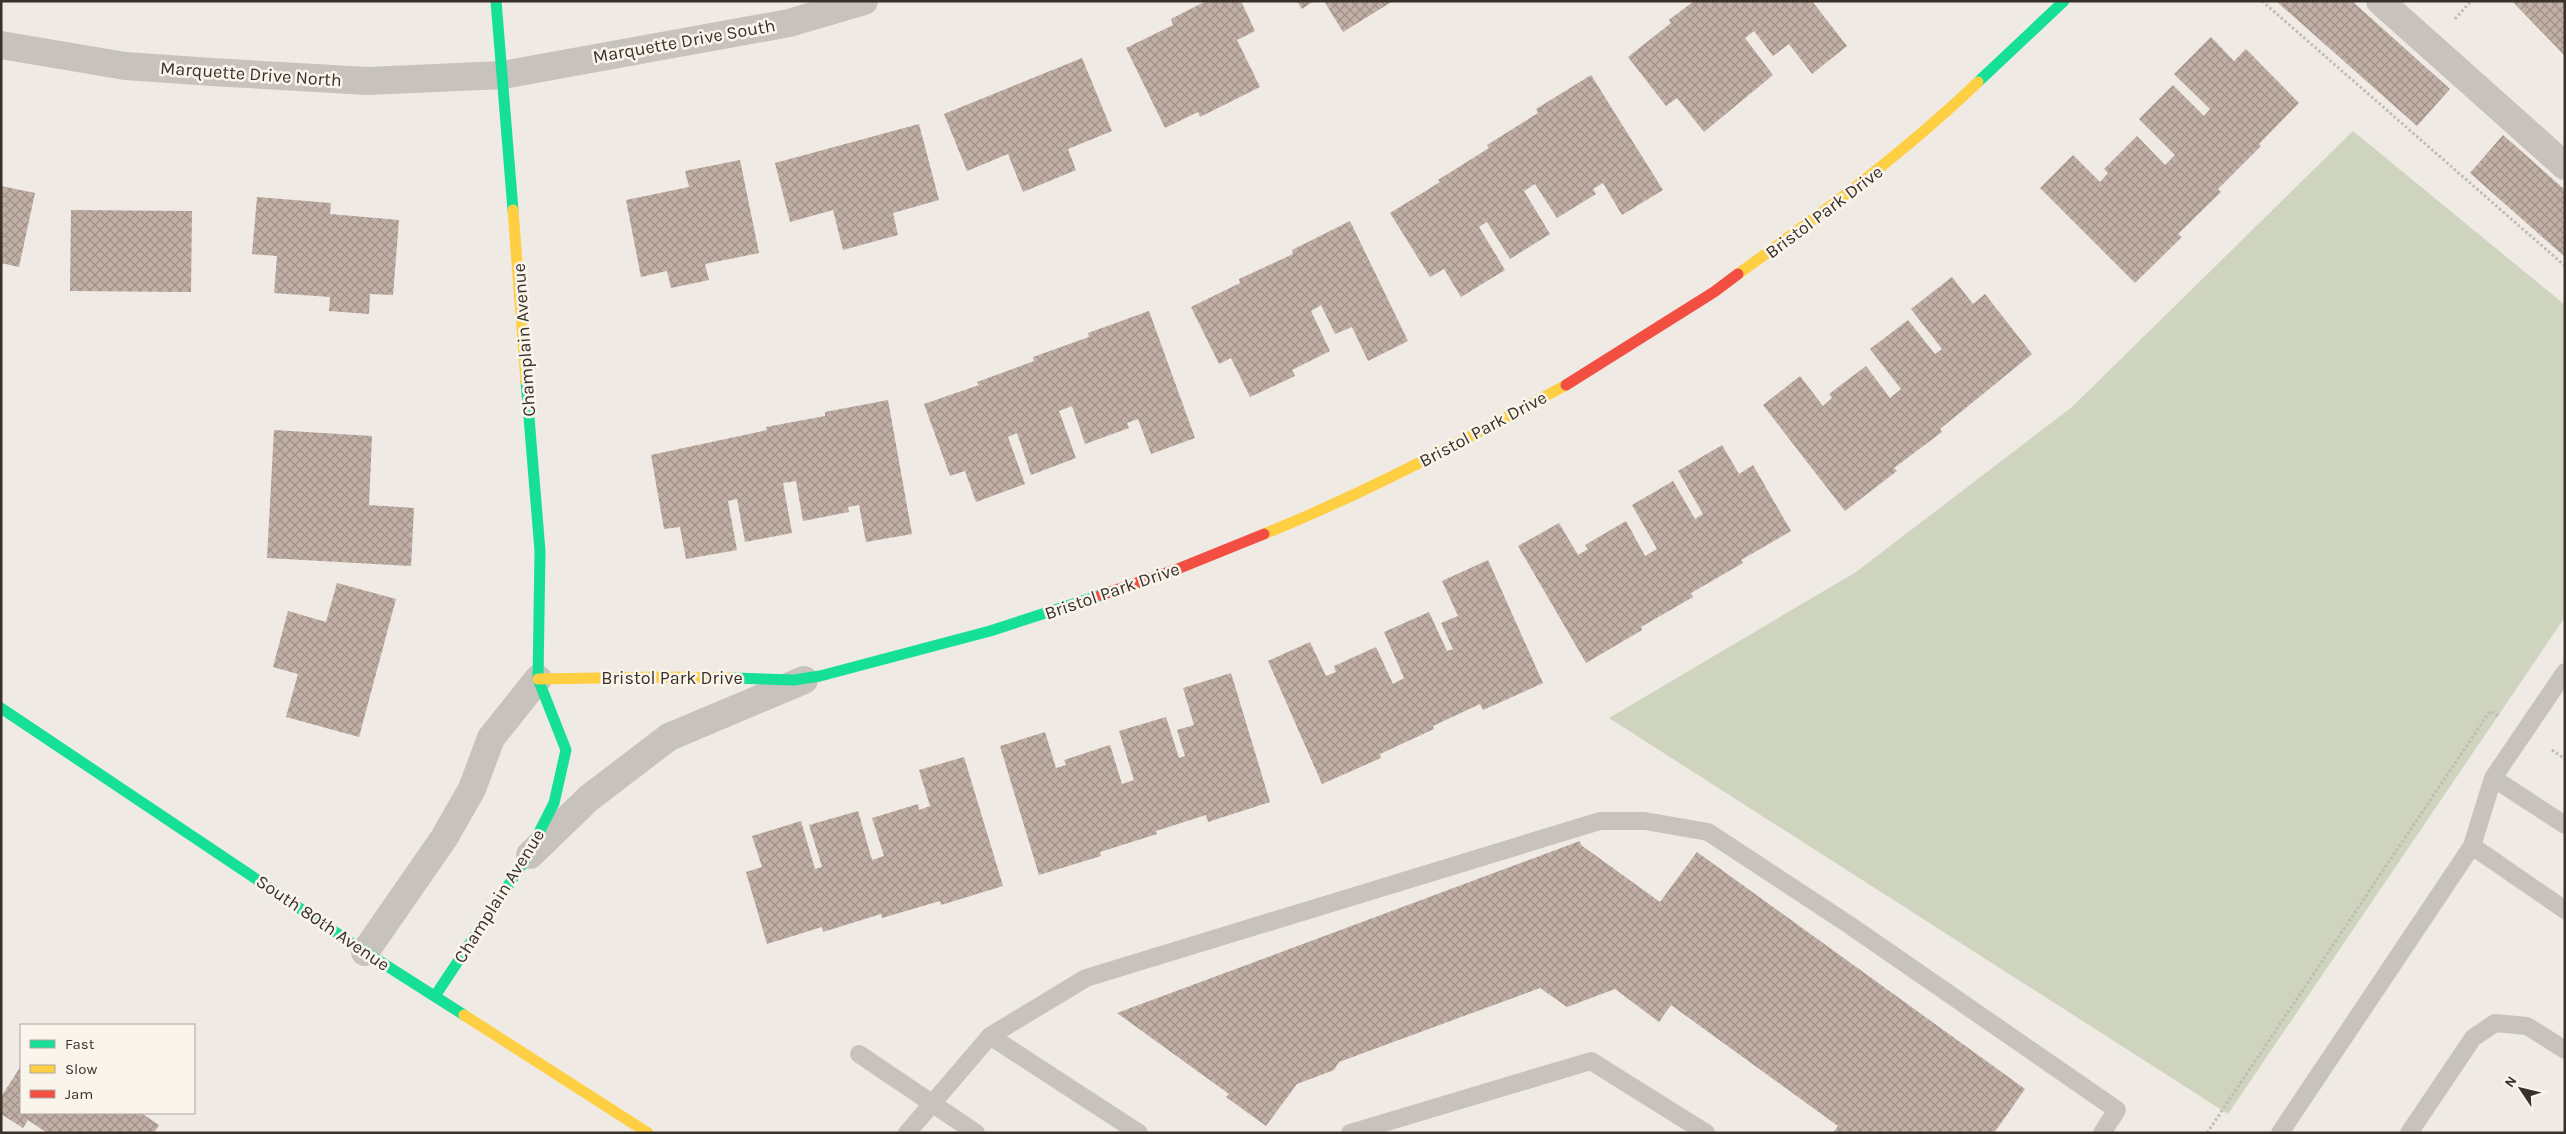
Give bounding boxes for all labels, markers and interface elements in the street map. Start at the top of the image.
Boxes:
street label: Marquette Drive South [591,14,777,68]
street label: Marquette Drive North [159,57,343,91]
street label: Bristol Park Drive [1761,161,1887,263]
street label: Champlain Avenue [508,262,540,418]
street label: Bristol Park Drive [1415,386,1551,472]
street label: Bristol Park Drive [1042,558,1182,624]
street label: Bristol Park Drive [601,667,743,689]
street label: Champlain Avenue [449,825,549,967]
street label: South 80th Avenue [252,870,394,976]
legend [20,1024,195,1114]
text: Fast [65,1035,95,1053]
text: Slow [65,1060,97,1078]
north arrow [2496,1064,2546,1114]
text: N [2501,1073,2521,1091]
text: Jam [65,1085,93,1103]

